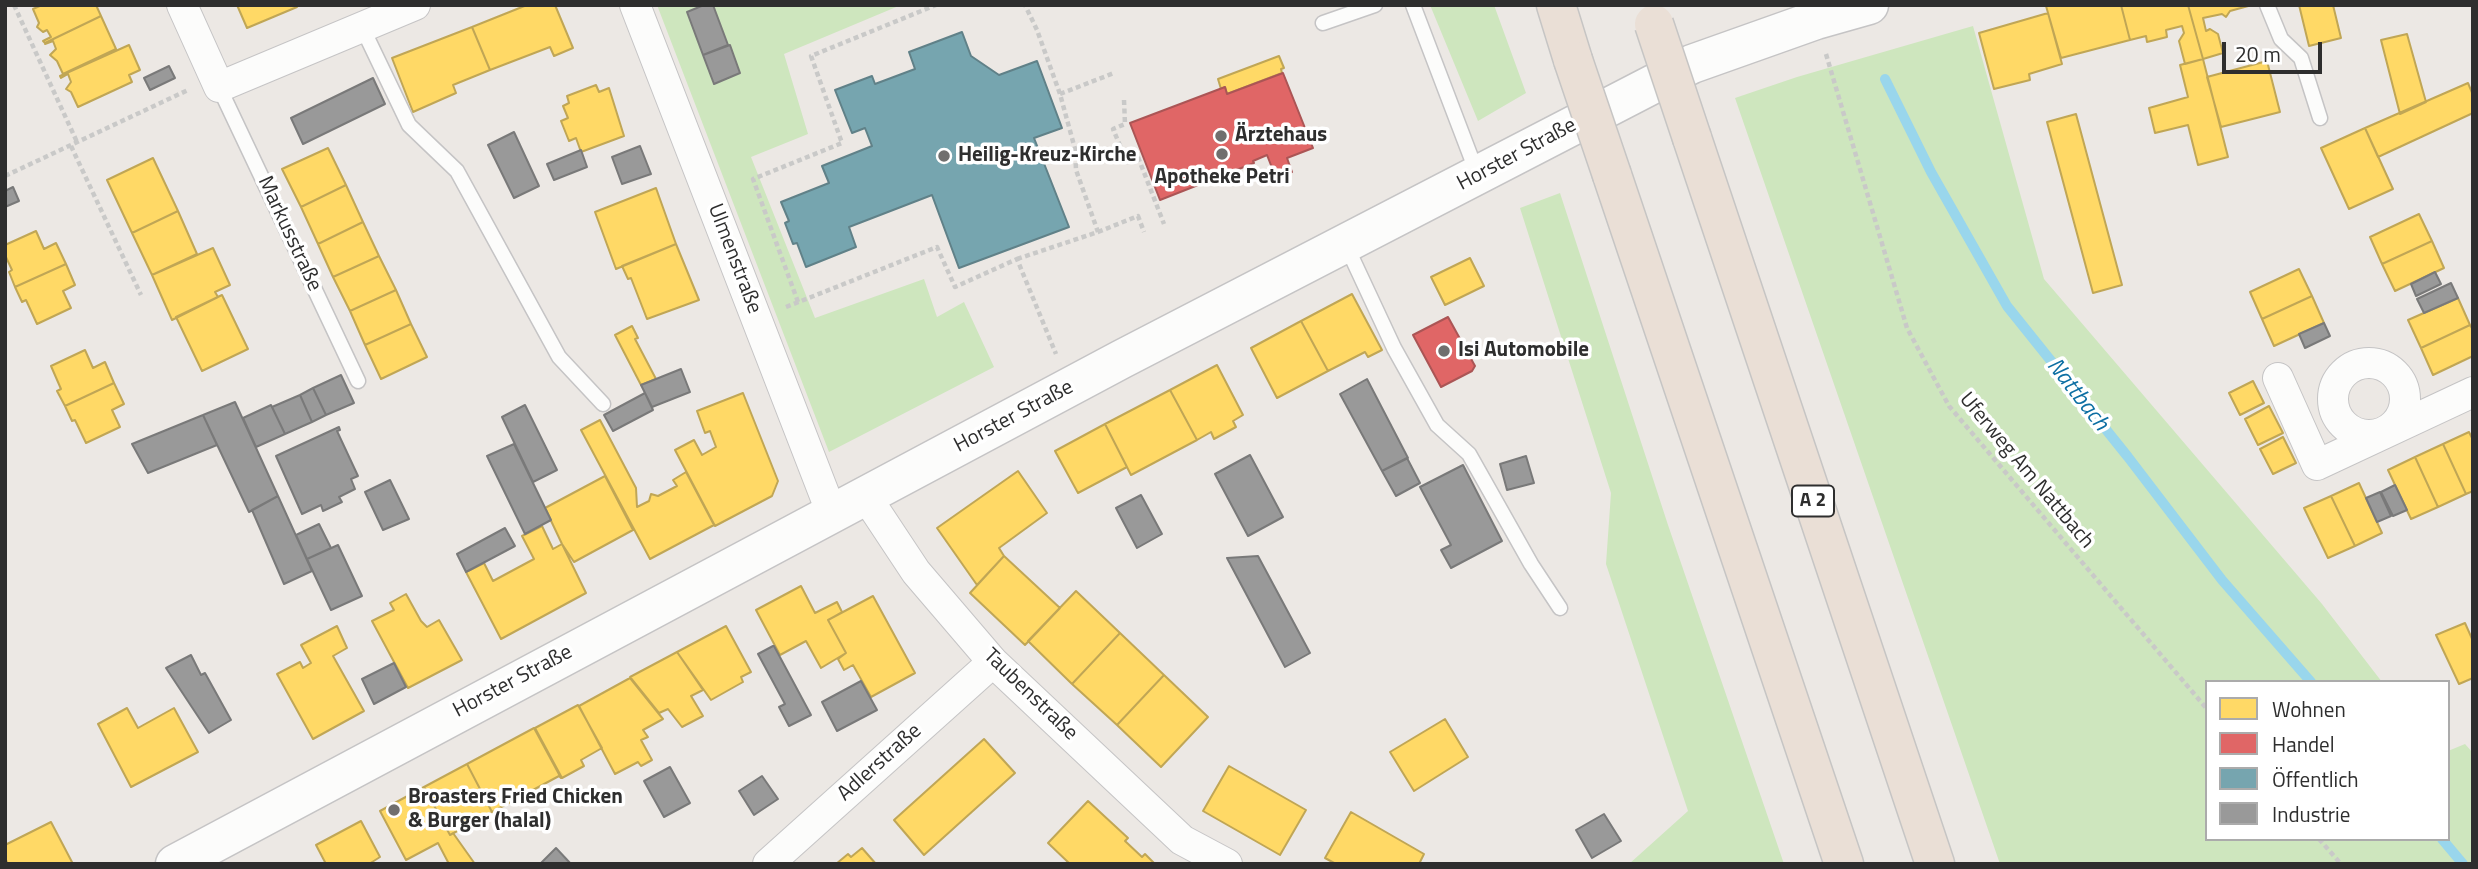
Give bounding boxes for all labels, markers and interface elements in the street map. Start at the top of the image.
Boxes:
scale bar [2226,28,2326,72]
text: 20 m [2235,38,2281,70]
street label: Horster Straße [1453,113,1581,197]
place label: Ärztehaus [1235,123,1327,149]
marker: Ärztehaus [1213,128,1229,144]
place label: Heilig-Kreuz-Kirche [958,143,1136,169]
marker: Apotheke Petri [1214,146,1230,162]
marker: Heilig-Kreuz-Kirche [936,148,952,164]
place label: Apotheke Petri [1154,165,1290,191]
street label: Markusstraße [251,172,327,296]
street label: Ulmenstraße [702,201,766,317]
place label: Isi Automobile [1458,338,1589,364]
marker: Isi Automobile [1436,343,1452,359]
water label: Nattbach [2040,353,2114,437]
street label: Horster Straße [950,375,1078,459]
street label: Uferweg Am Nattbach [1953,388,2099,554]
road number: A 2 [1792,486,1834,516]
street label: Horster Straße [449,640,577,724]
street label: Taubenstraße [978,644,1082,746]
legend [2205,680,2450,841]
text: Wohnen [2272,693,2346,725]
street label: Adlerstraße [833,719,927,807]
text: Handel [2272,728,2335,760]
text: Öffentlich [2272,763,2359,795]
place label: Broasters Fried Chicken & Burger (halal) [408,785,623,835]
text: Industrie [2272,798,2350,830]
marker: Broasters Fried Chicken & Burger (halal) [386,802,402,818]

